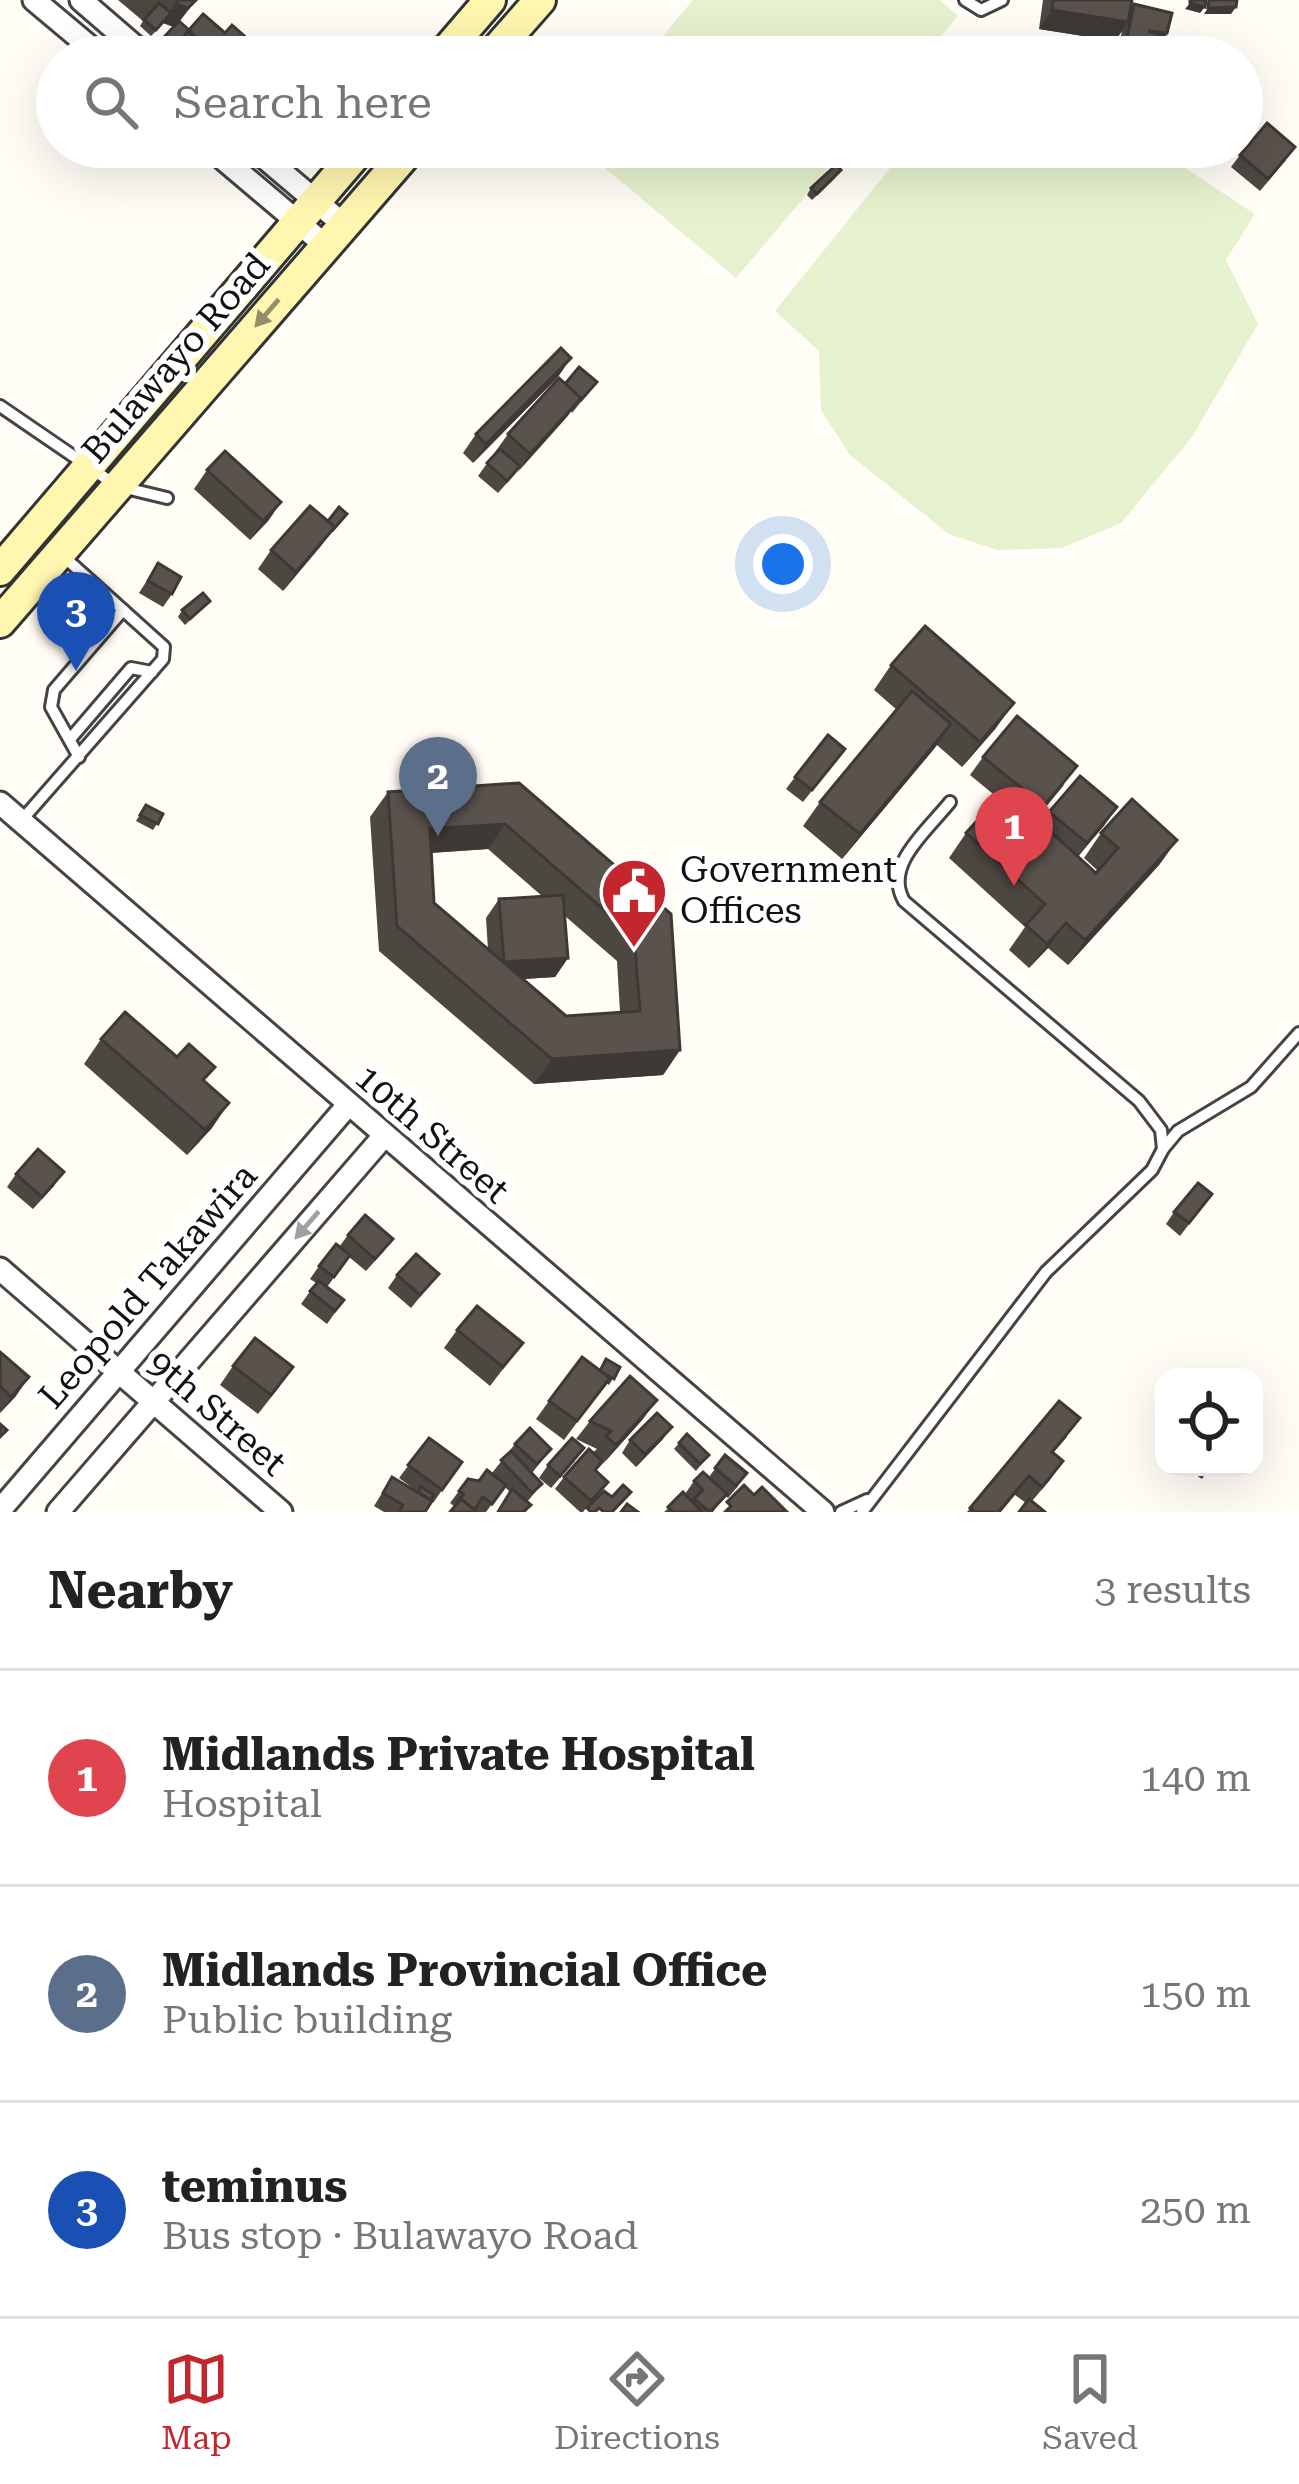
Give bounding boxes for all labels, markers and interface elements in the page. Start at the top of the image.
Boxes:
search box [36,36,1263,168]
icon: search [78,69,144,135]
text: Search here [174,76,432,129]
street label: Bulawayo Road [73,245,279,471]
one-way arrow [254,299,281,328]
your location [753,534,813,594]
pin: 3 [37,572,115,671]
pin: 2 [399,737,477,836]
pin: 1 [975,787,1053,886]
place label: Government Offices [680,849,897,932]
public building icon: Government Offices [599,856,669,950]
street label: 10th Street [347,1056,517,1212]
street label: Leopold Takawira [30,1155,266,1417]
one-way arrow [295,1210,321,1240]
street label: 9th Street [139,1342,295,1484]
map controls [1155,1368,1263,1476]
button: locate [1155,1368,1263,1476]
text: Nearby [48,1561,233,1620]
text: 3 results [1094,1567,1251,1613]
text: Midlands Private Hospital [162,1728,755,1781]
text: 1 [76,1755,98,1801]
text: 140 m [1140,1755,1251,1801]
text: Hospital [162,1781,322,1827]
text: Midlands Provincial Office [162,1944,767,1997]
text: 2 [76,1971,98,2017]
text: 150 m [1140,1971,1251,2017]
text: Public building [162,1997,452,2043]
text: teminus [162,2160,348,2213]
text: 3 [76,2187,98,2233]
text: 250 m [1140,2187,1251,2233]
text: Bus stop · Bulawayo Road [162,2213,638,2259]
tab: Map [161,2346,232,2457]
tab: Directions [554,2346,720,2457]
tab: Saved [1042,2346,1138,2457]

